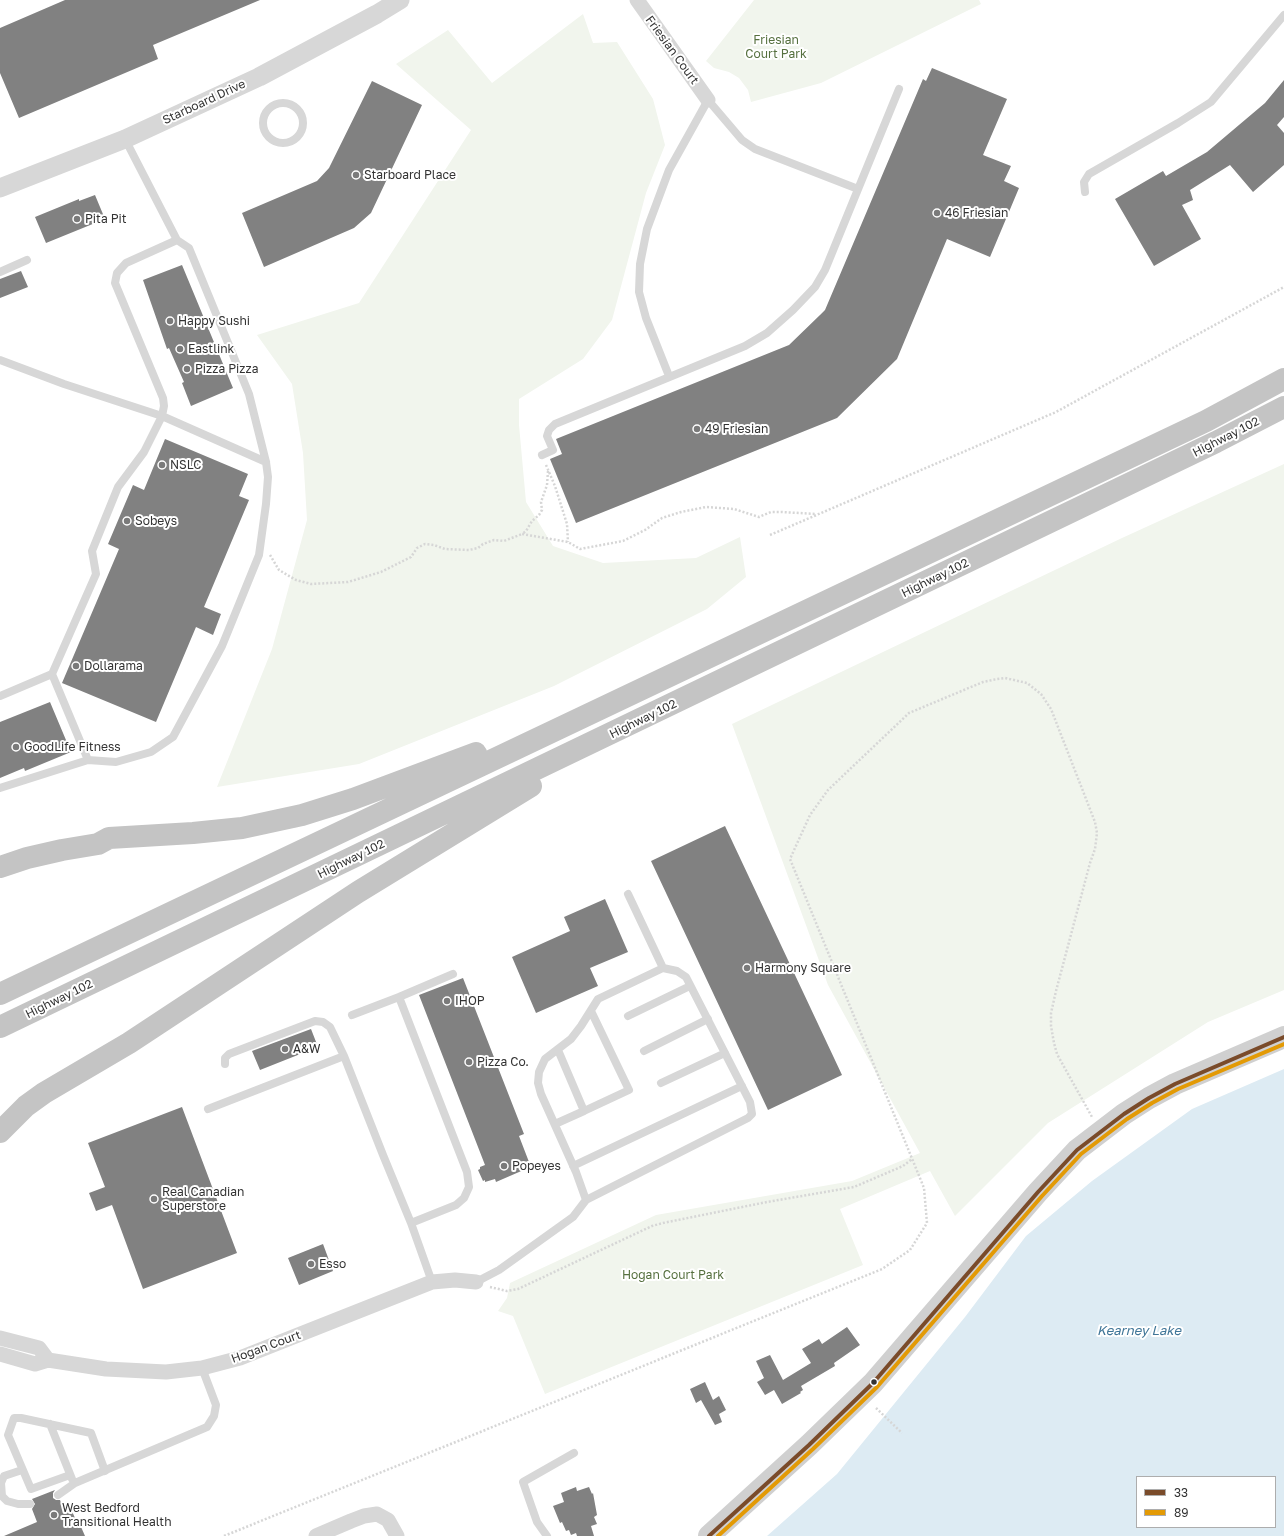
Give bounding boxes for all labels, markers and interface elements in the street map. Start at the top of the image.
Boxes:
street label: Friesian Court [642,13,702,87]
park label: Friesian Court Park [745,33,807,61]
street label: Starboard Drive [160,77,248,127]
place label: Starboard Place [364,168,456,182]
marker: Starboard Place [351,170,361,180]
place label: 46 Friesian [945,206,1008,220]
marker: 46 Friesian [932,208,942,218]
place label: Pita Pit [85,212,127,226]
marker: Pita Pit [72,214,82,224]
place label: Happy Sushi [178,314,250,328]
marker: Happy Sushi [165,316,175,326]
place label: Eastlink [188,342,234,356]
marker: Eastlink [175,344,185,354]
place label: Pizza Pizza [195,362,258,376]
marker: Pizza Pizza [182,364,192,374]
street label: Highway 102 [1190,414,1262,460]
place label: 49 Friesian [705,422,768,436]
marker: 49 Friesian [692,424,702,434]
place label: NSLC [170,458,201,472]
marker: NSLC [157,460,167,470]
place label: Sobeys [135,514,177,528]
marker: Sobeys [122,516,132,526]
street label: Highway 102 [899,556,971,600]
place label: Dollarama [84,659,143,673]
marker: Dollarama [71,661,81,671]
street label: Highway 102 [607,697,679,741]
place label: GoodLife Fitness [24,740,121,754]
marker: GoodLife Fitness [11,742,21,752]
street label: Highway 102 [315,837,387,881]
place label: Harmony Square [755,961,851,975]
marker: Harmony Square [742,963,752,973]
street label: Highway 102 [23,977,95,1021]
place label: IHOP [455,994,485,1008]
marker: IHOP [442,996,452,1006]
place label: A&W [293,1042,321,1056]
marker: A&W [280,1044,290,1054]
place label: Pizza Co. [477,1055,529,1069]
marker: Pizza Co. [464,1057,474,1067]
place label: Popeyes [512,1159,561,1173]
marker: Popeyes [499,1161,509,1171]
place label: Real Canadian Superstore [162,1185,244,1213]
marker: Real Canadian Superstore [149,1194,159,1204]
place label: Esso [319,1257,346,1271]
marker: Esso [306,1259,316,1269]
park label: Hogan Court Park [622,1268,724,1282]
water label: Kearney Lake [1097,1323,1181,1339]
street label: Hogan Court [229,1328,303,1366]
unlabelled marker [869,1377,879,1387]
legend [1136,1476,1276,1528]
text: 33 [1174,1485,1188,1500]
place label: West Bedford Transitional Health [62,1501,172,1529]
text: 89 [1174,1505,1189,1520]
marker: West Bedford Transitional Health [49,1510,59,1520]

